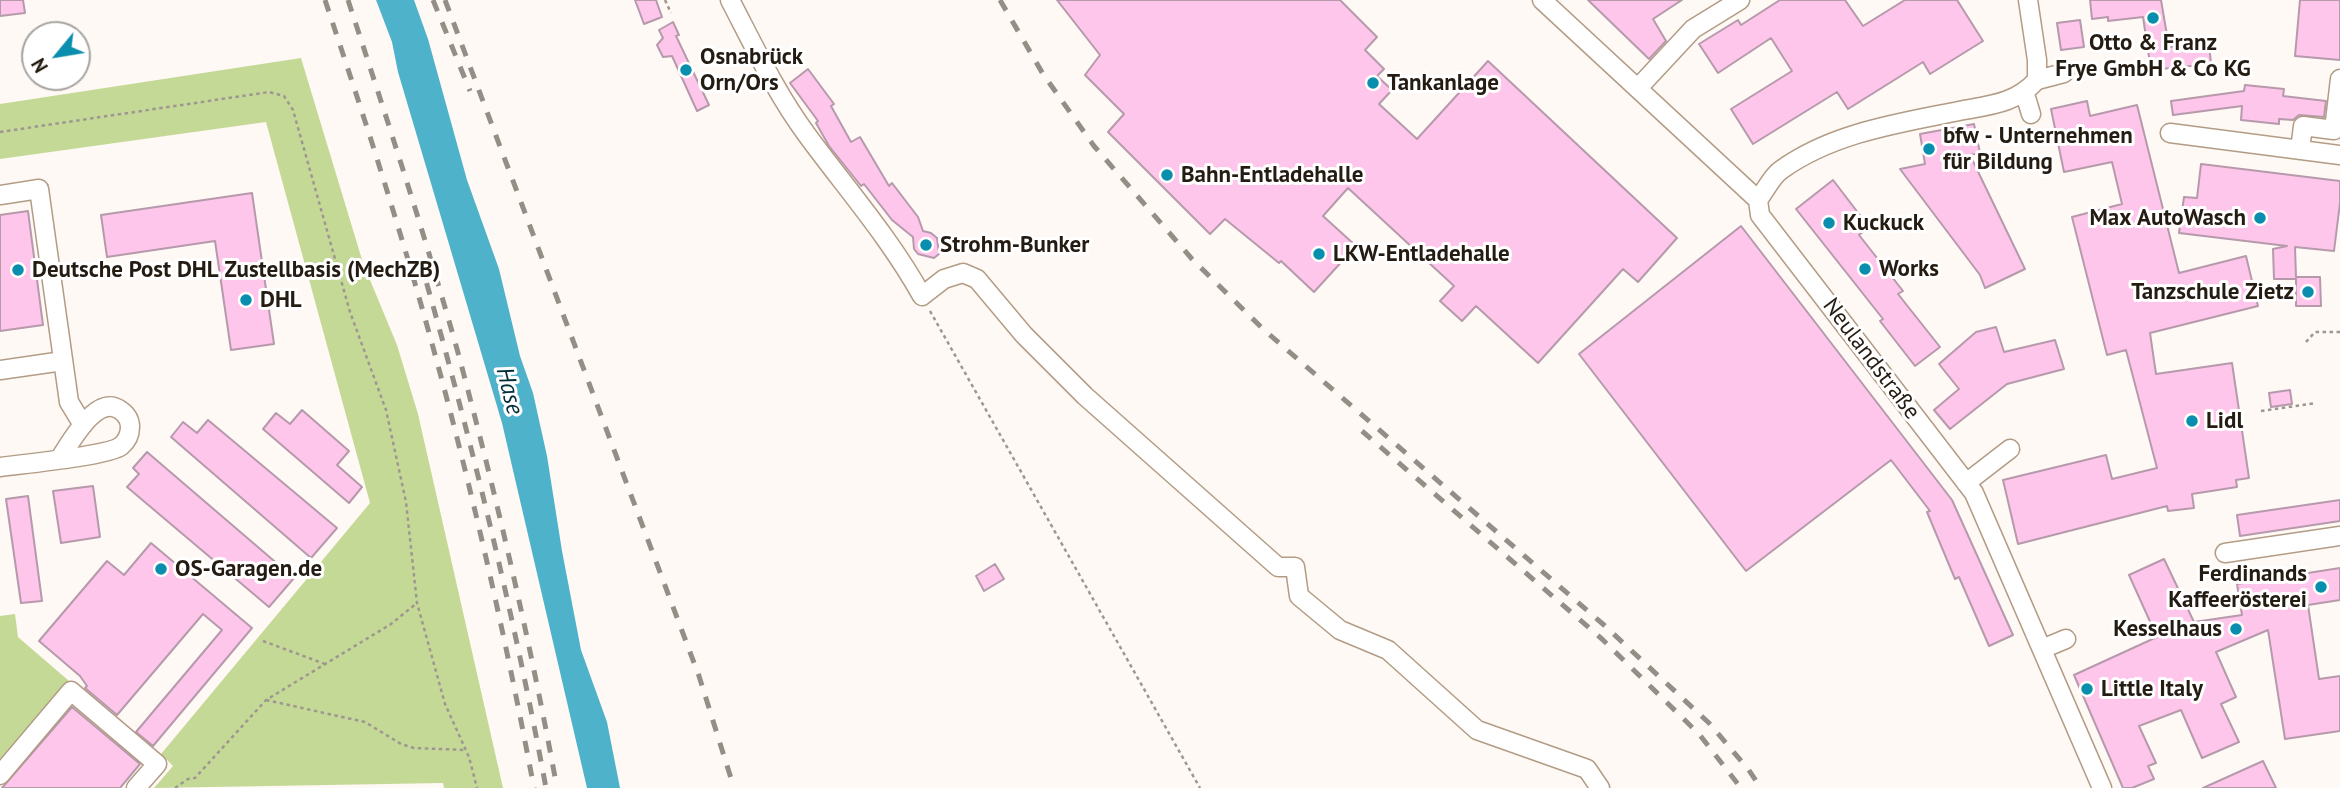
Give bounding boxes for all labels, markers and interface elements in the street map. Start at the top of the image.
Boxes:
marker: Otto & Franz Frye GmbH & Co KG [2145,10,2161,26]
north arrow [21,21,91,91]
place label: Otto & Franz Frye GmbH & Co KG [2055,29,2251,83]
place label: Osnabrück Orn/Ors [700,43,803,97]
text: N [26,54,53,77]
marker: Osnabrück Orn/Ors [678,62,694,78]
place label: Tankanlage [1387,69,1499,97]
marker: Tankanlage [1365,75,1381,91]
place label: bfw - Unternehmen für Bildung [1943,122,2133,176]
marker: bfw - Unternehmen für Bildung [1921,141,1937,157]
place label: Bahn-Entladehalle [1181,161,1363,189]
marker: Bahn-Entladehalle [1159,167,1175,183]
place label: Max AutoWasch [2089,204,2246,232]
place label: Kuckuck [1843,209,1924,237]
marker: Max AutoWasch [2252,210,2268,226]
marker: Kuckuck [1821,215,1837,231]
place label: Strohm-Bunker [940,231,1089,259]
marker: Strohm-Bunker [918,237,934,253]
place label: LKW-Entladehalle [1333,240,1510,268]
marker: LKW-Entladehalle [1311,246,1327,262]
place label: Works [1879,255,1939,283]
place label: Deutsche Post DHL Zustellbasis (MechZB) [32,256,440,284]
marker: Works [1857,261,1873,277]
marker: Deutsche Post DHL Zustellbasis (MechZB) [10,262,26,278]
place label: Tanzschule Zietz [2131,278,2294,306]
marker: Tanzschule Zietz [2300,284,2316,300]
place label: DHL [260,286,302,314]
marker: DHL [238,292,254,308]
street label: Neulandstraße [1816,293,1926,425]
water label: Hase [489,364,529,418]
place label: Lidl [2206,407,2243,435]
marker: Lidl [2184,413,2200,429]
place label: OS-Garagen.de [175,555,322,583]
place label: Ferdinands Kaffeerösterei [2168,560,2307,614]
marker: OS-Garagen.de [153,561,169,577]
marker: Ferdinands Kaffeerösterei [2313,579,2329,595]
place label: Kesselhaus [2113,615,2222,643]
marker: Kesselhaus [2228,621,2244,637]
place label: Little Italy [2101,675,2203,703]
marker: Little Italy [2079,681,2095,697]

